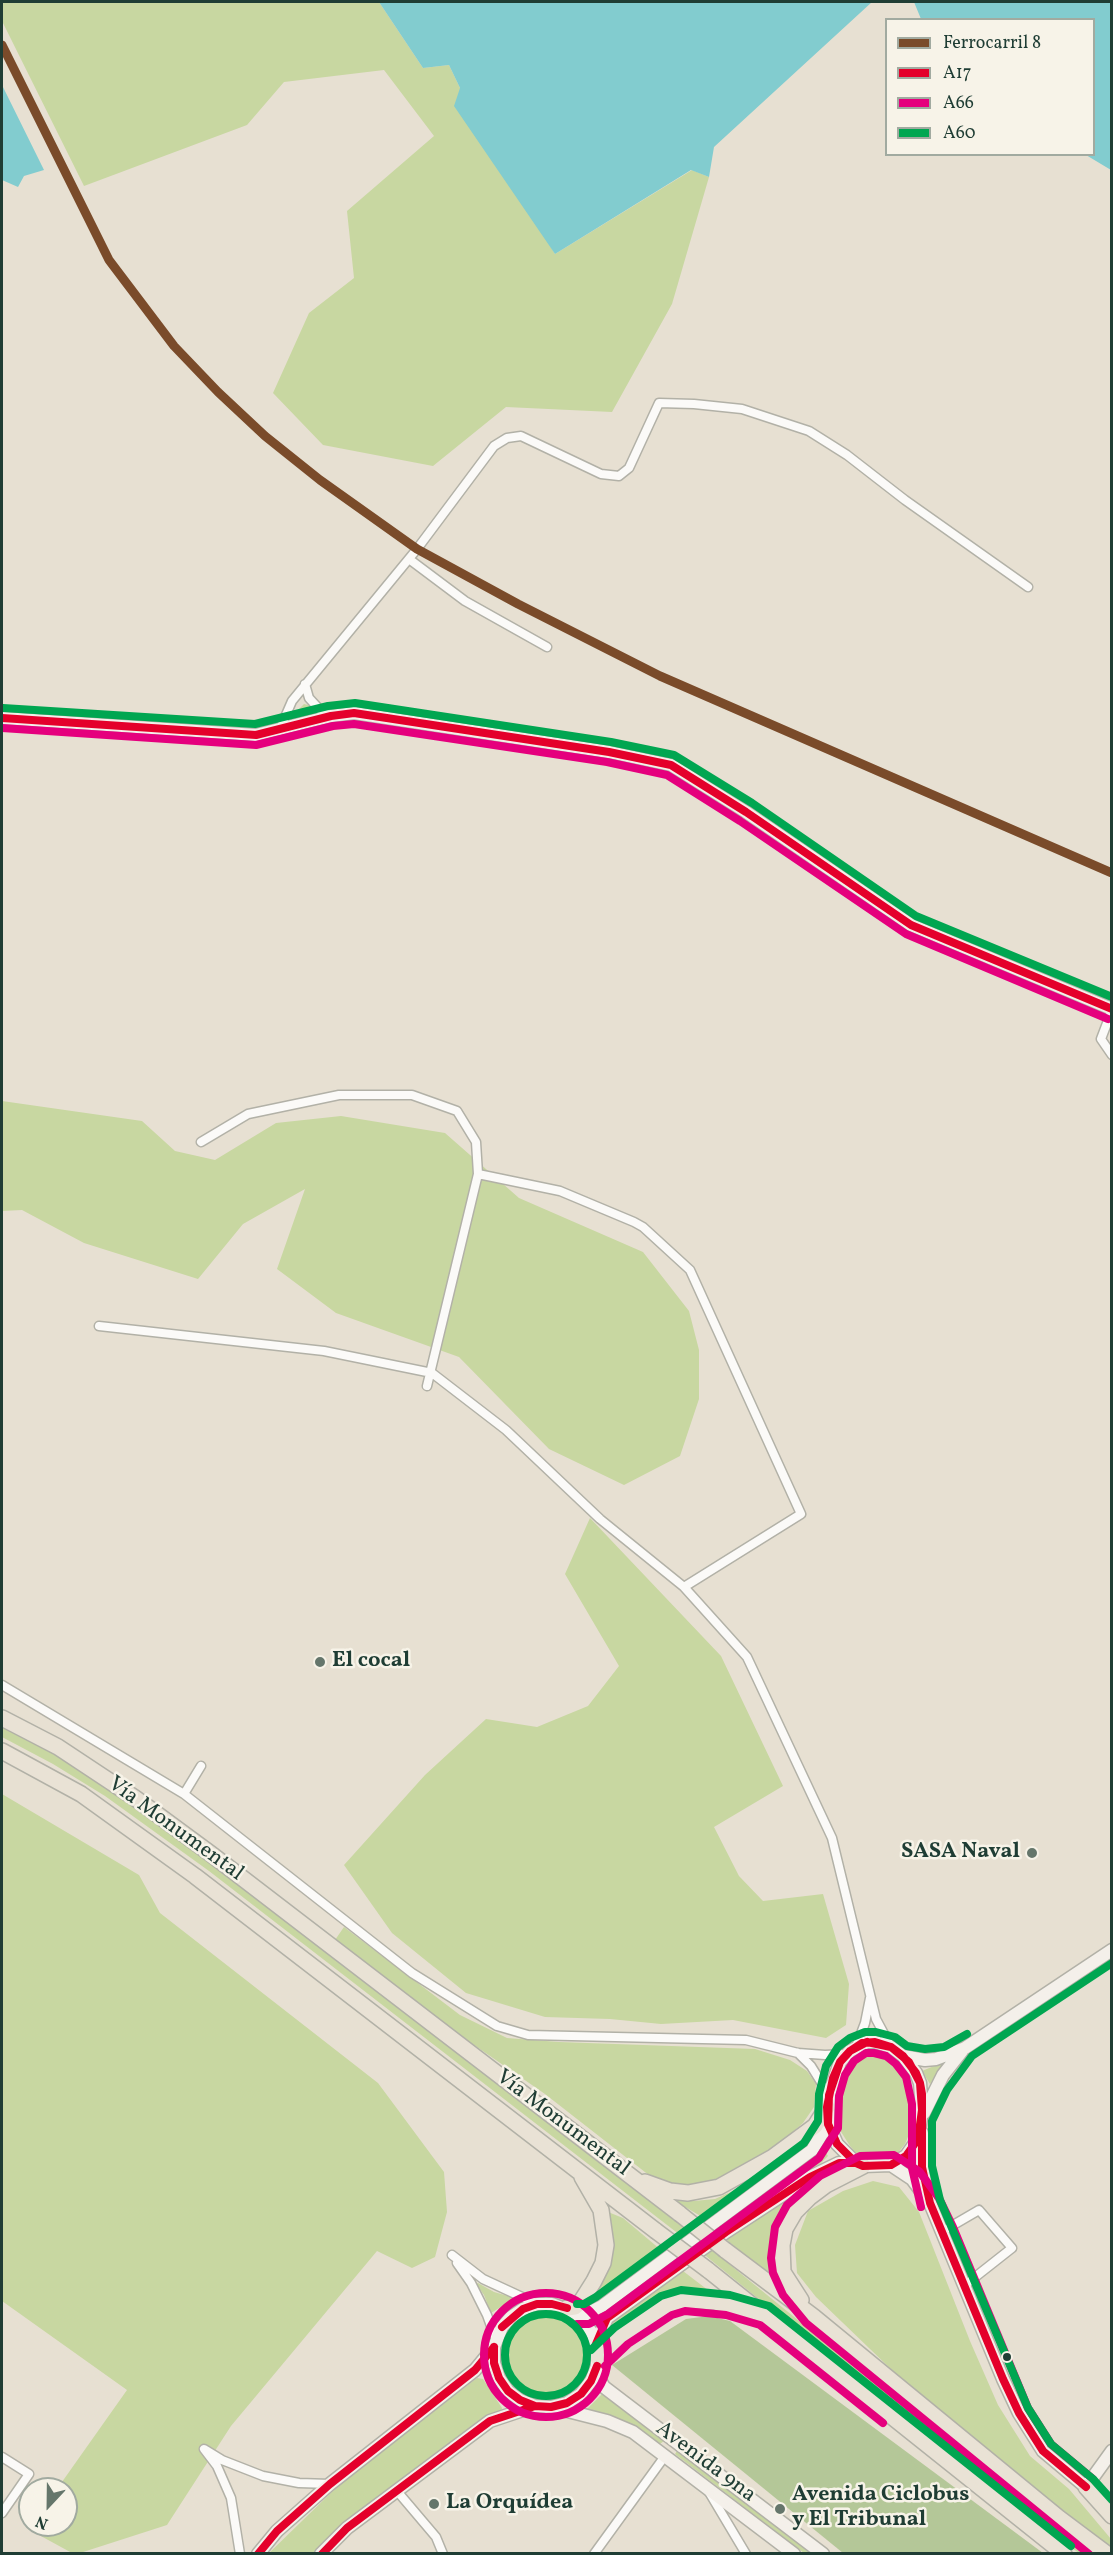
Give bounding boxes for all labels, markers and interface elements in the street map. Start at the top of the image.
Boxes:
legend [885,18,1095,156]
text: Ferrocarril 8 [943,31,1041,56]
text: A17 [943,61,971,86]
text: A66 [943,91,974,116]
text: A60 [943,121,976,146]
place label: El cocal [332,1649,410,1675]
marker: El cocal [313,1655,327,1669]
street label: Vía Monumental [102,1772,248,1888]
place label: SASA Naval [901,1840,1020,1866]
marker: SASA Naval [1025,1846,1039,1860]
street label: Vía Monumental [490,2065,634,2183]
unlabelled marker [1001,2351,1013,2363]
street label: Avenida 9na [650,2417,760,2509]
north arrow [18,2477,78,2537]
place label: Avenida Ciclobus y El Tribunal [792,2483,969,2534]
place label: La Orquídea [446,2491,573,2517]
marker: La Orquídea [427,2497,441,2511]
marker: Avenida Ciclobus y El Tribunal [773,2502,787,2516]
text: N [32,2509,52,2534]

